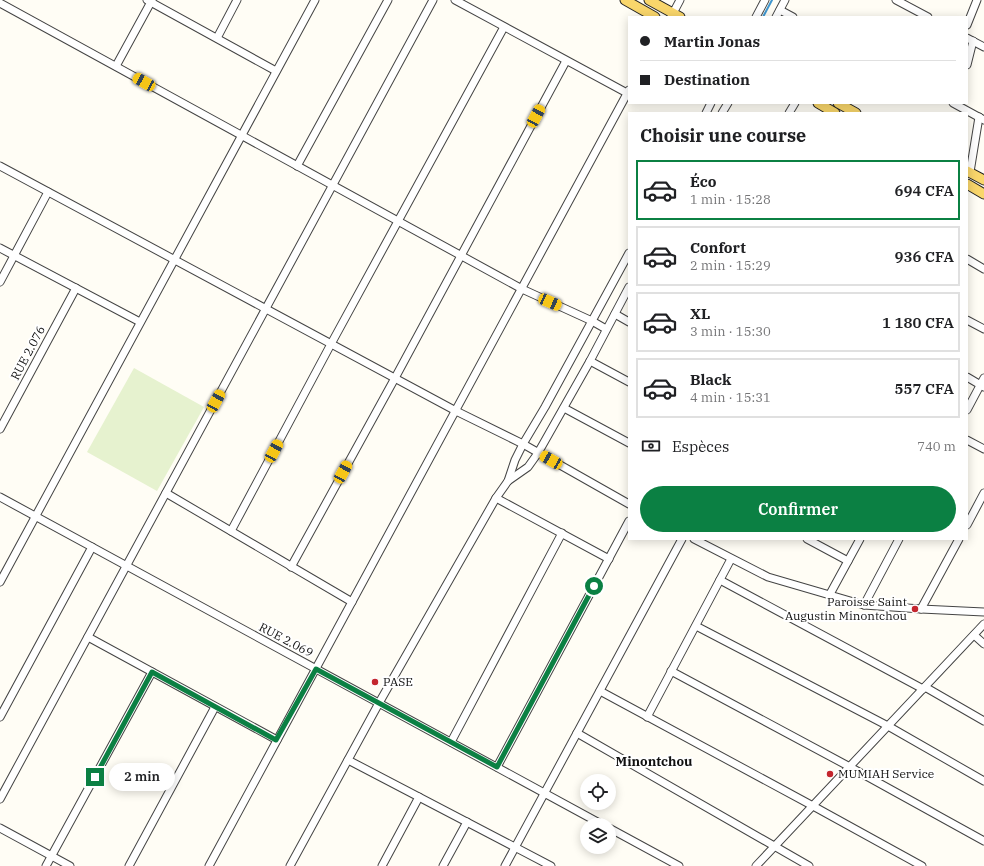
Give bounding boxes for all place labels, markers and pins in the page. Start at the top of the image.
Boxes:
place label: Paroisse Saint Augustin Minontchou [785,594,908,623]
marker: Paroisse Saint Augustin Minontchou [910,604,920,614]
place label: PASE [383,674,413,689]
marker: PASE [370,677,380,687]
place label: MUMIAH Service [838,766,934,781]
marker: MUMIAH Service [825,769,835,779]

